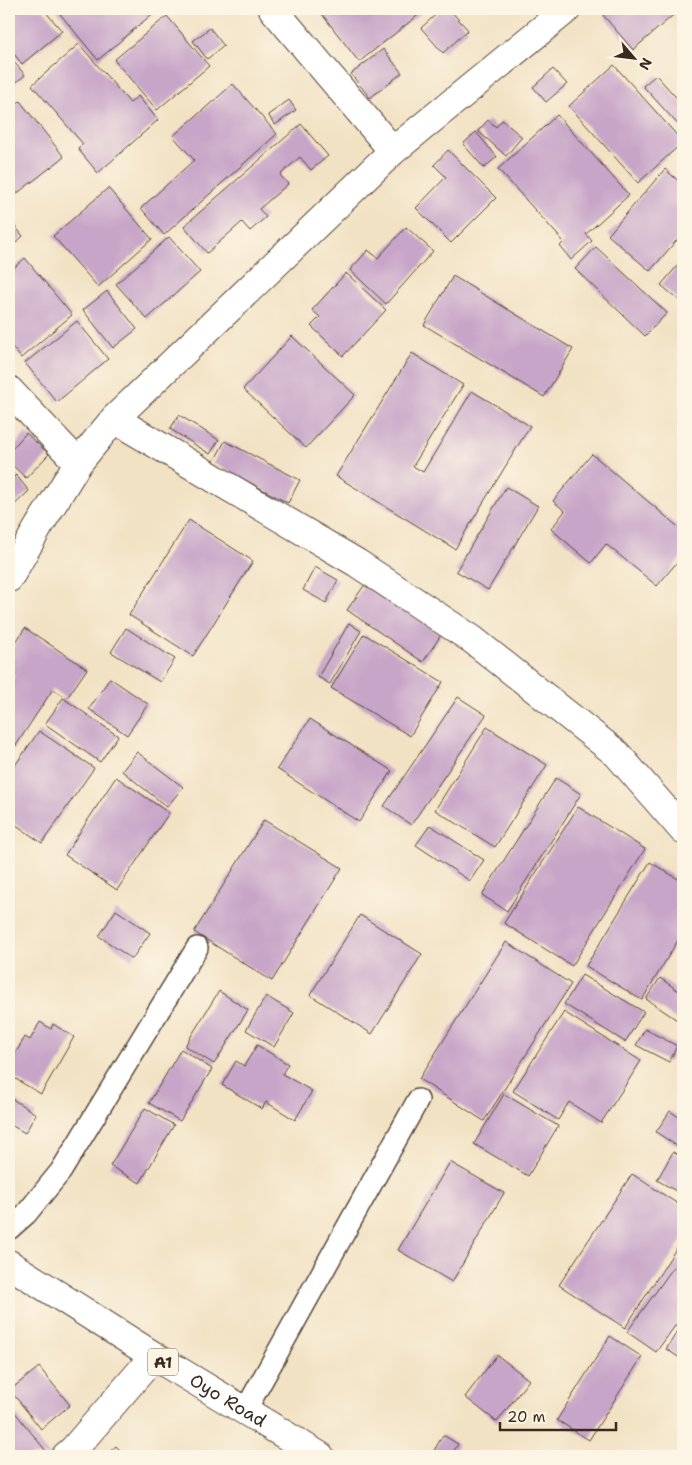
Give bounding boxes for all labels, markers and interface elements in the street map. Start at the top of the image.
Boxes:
north arrow [610,32,660,82]
text: N [635,55,656,73]
road number: A1 [148,1348,178,1375]
street label: Oyo Road [185,1368,271,1433]
scale bar [500,1400,616,1432]
text: 20 m [507,1407,546,1427]

